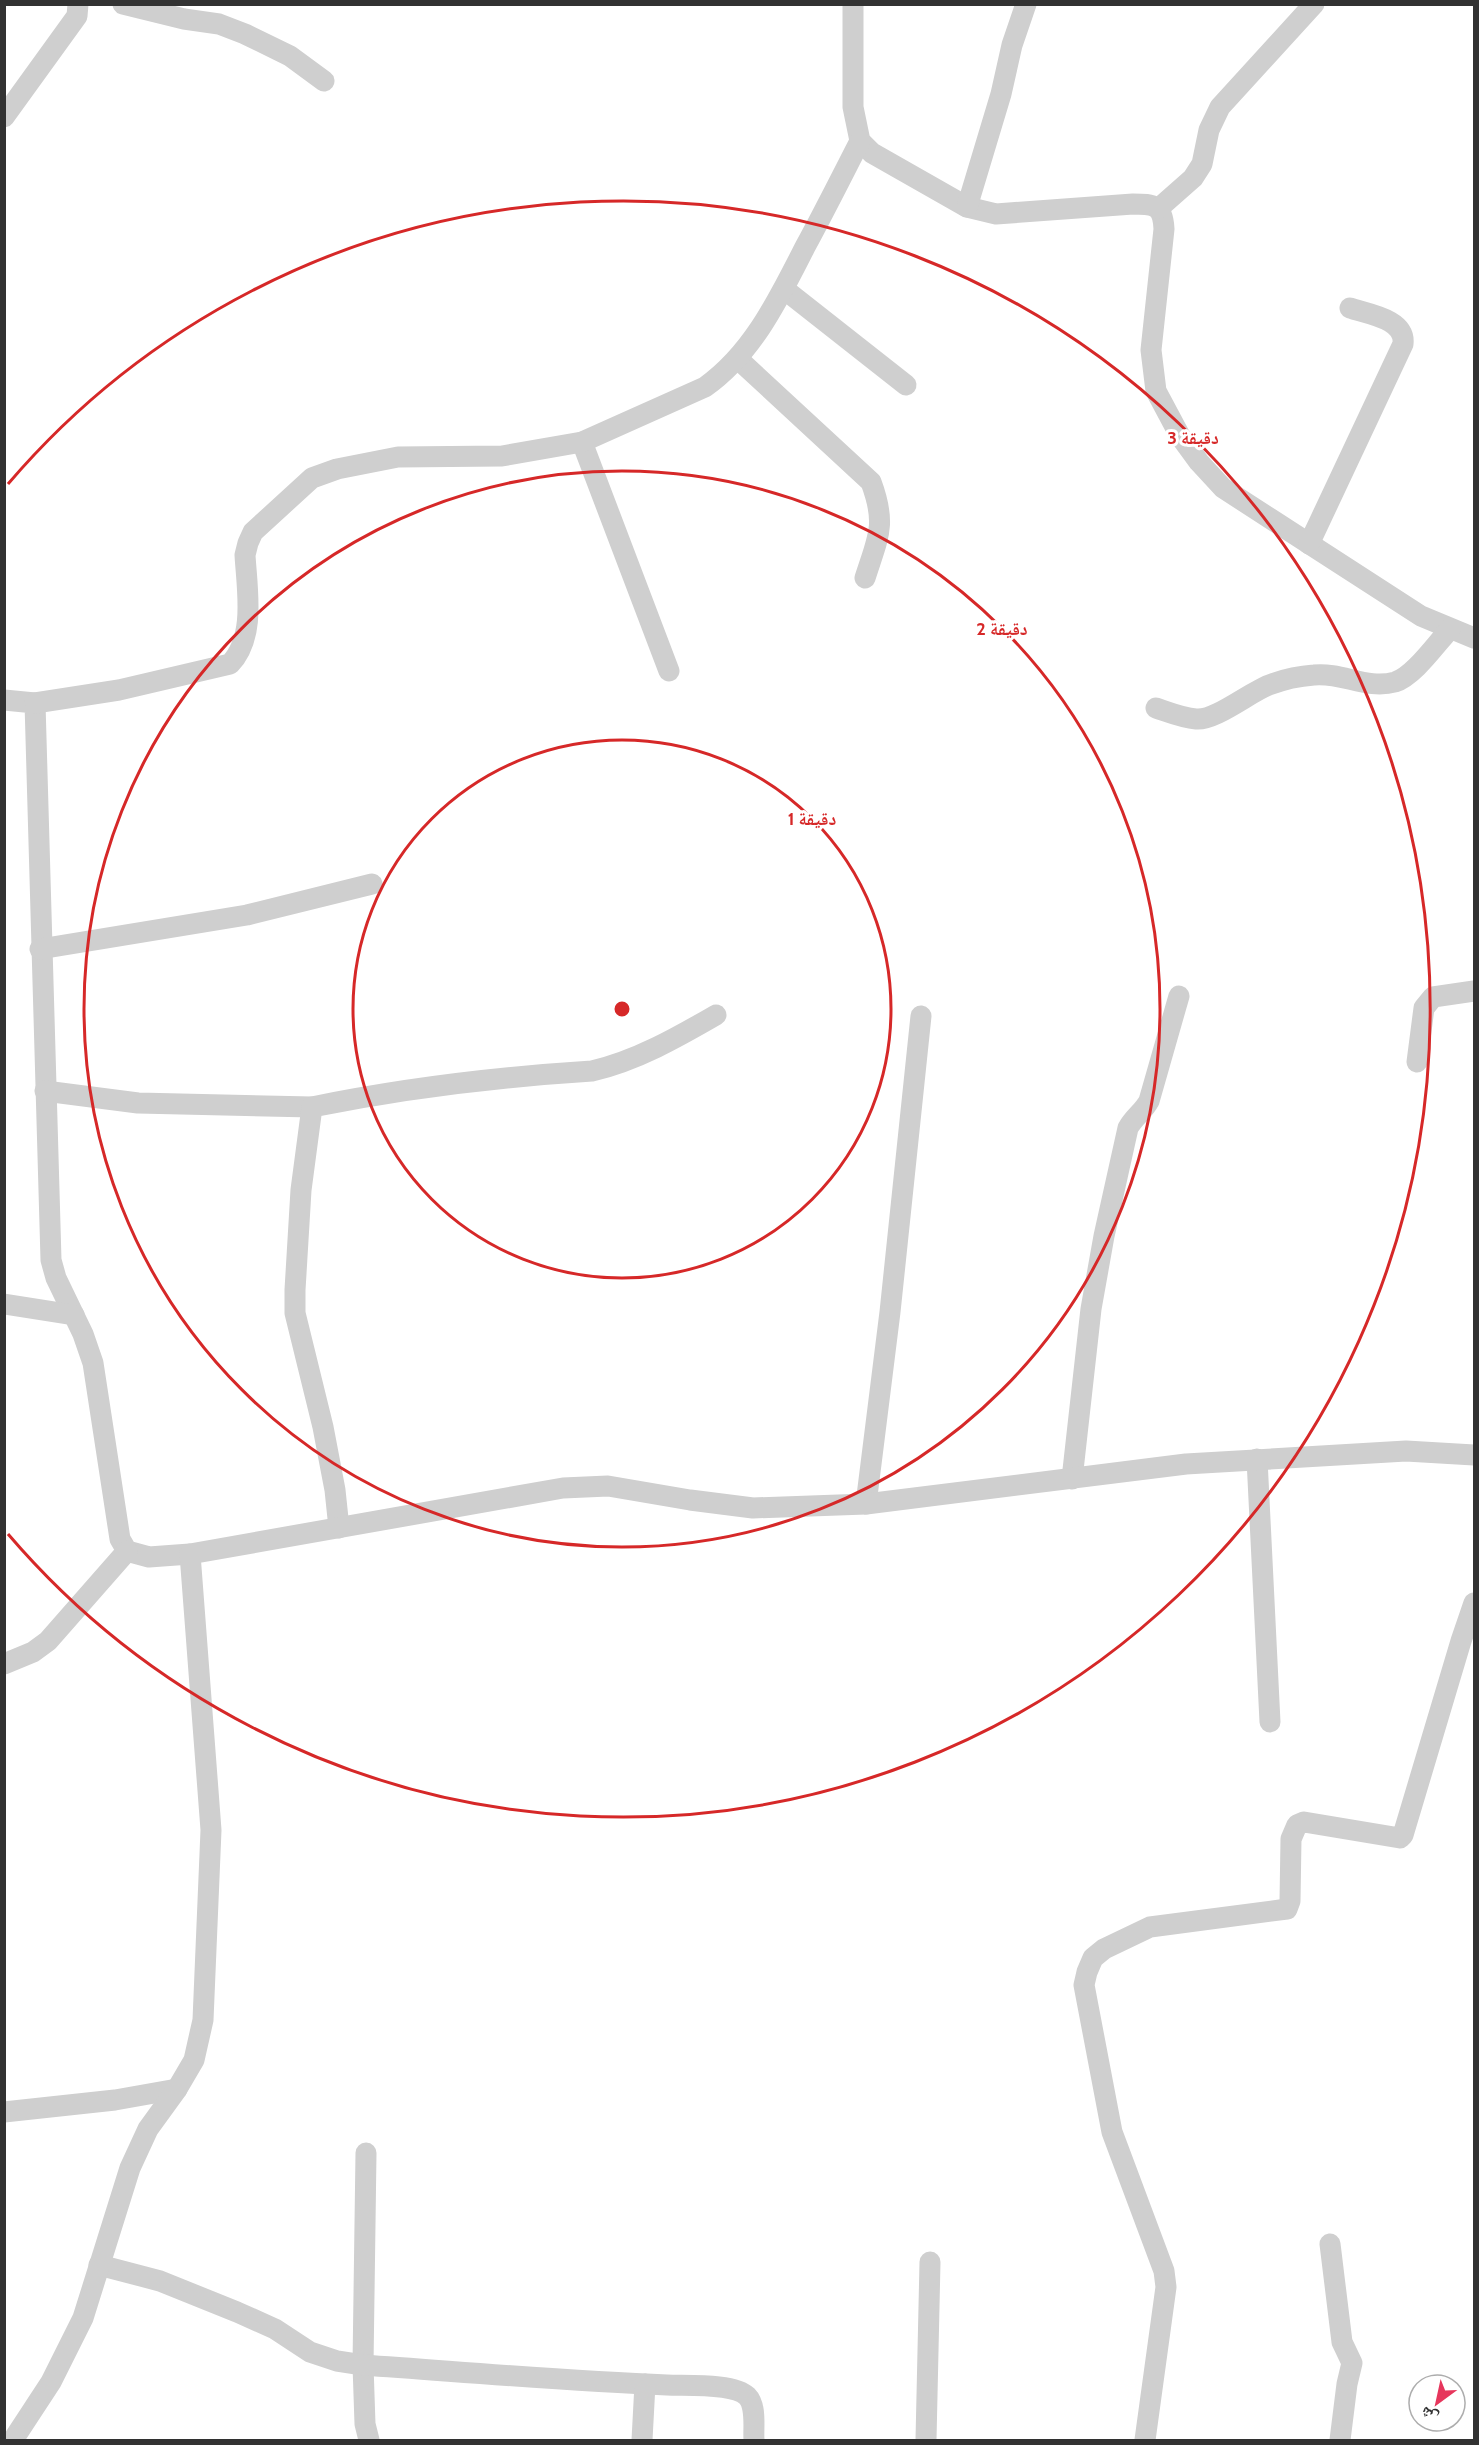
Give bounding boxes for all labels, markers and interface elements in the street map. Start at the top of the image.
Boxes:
text: 3 دقيقة [1167,427,1219,449]
text: 2 دقيقة [976,618,1028,640]
text: 1 دقيقة [788,808,836,830]
centre of rings [612,999,632,1019]
north arrow [1407,2373,1467,2433]
text: ش [1417,2403,1441,2428]

